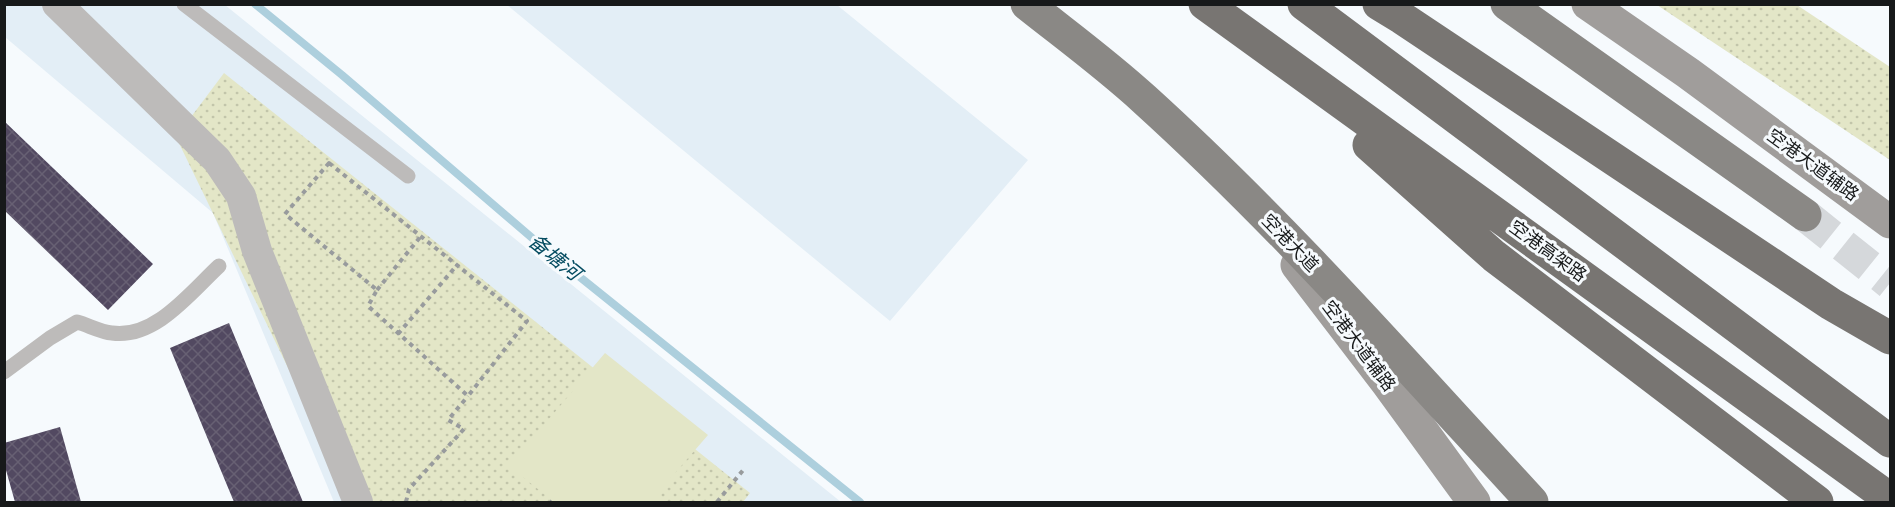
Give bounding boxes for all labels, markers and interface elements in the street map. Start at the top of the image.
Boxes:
street label: 空港大道辅路 [1763,121,1866,206]
street label: 空港大道 [1257,207,1326,277]
street label: 空港高架路 [1505,212,1593,286]
water label: 备塘河 [524,226,591,288]
street label: 空港大道辅路 [1318,294,1403,396]

